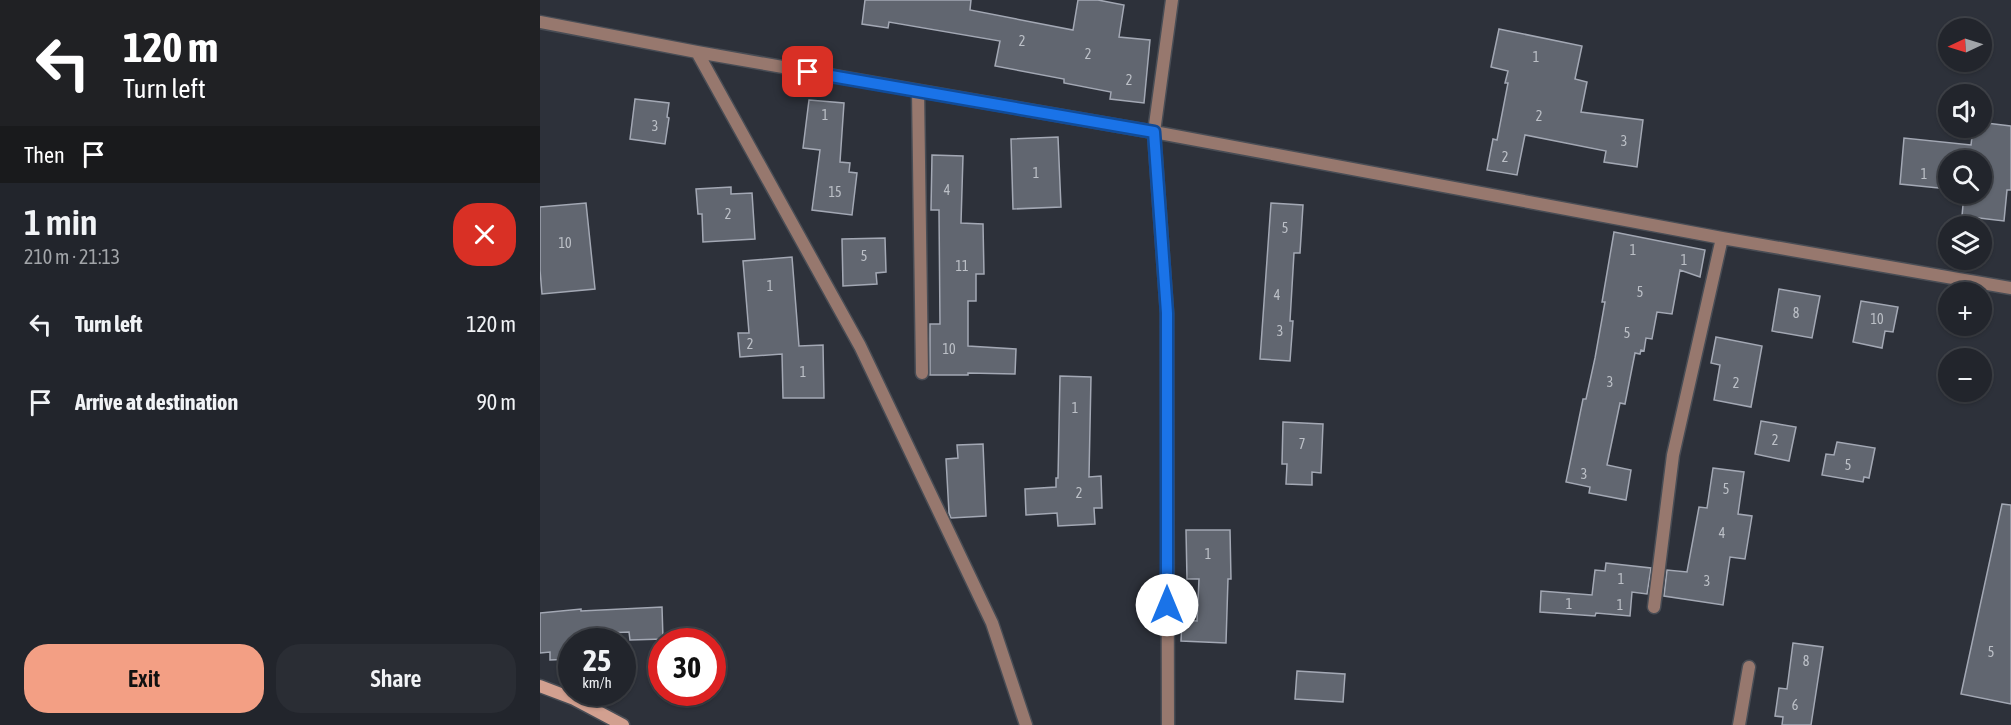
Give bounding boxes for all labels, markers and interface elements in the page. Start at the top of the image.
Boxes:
north arrow [1938,18,1992,72]
map controls [1938,18,1992,402]
text: 120 m [123,23,218,71]
icon: left [24,24,102,102]
house number: 2 [1019,33,1025,49]
pin [782,46,833,97]
house number: 2 [1085,46,1091,62]
house number: 1 [1533,49,1539,65]
icon: arrive [791,55,824,88]
house number: 2 [1126,72,1132,88]
text: Turn left [123,73,206,104]
button: sound [1938,84,1992,138]
house number: 1 [822,107,828,123]
house number: 2 [1536,108,1542,124]
house number: 3 [652,118,658,134]
house number: 3 [1621,133,1627,149]
icon: arrive [77,138,110,171]
text: Then [24,142,65,168]
house number: 2 [1502,149,1508,165]
button: search [1938,150,1992,204]
house number: 1 [1033,165,1039,181]
house number: 1 [1921,166,1927,182]
house number: 4 [944,182,951,198]
house number: 15 [828,184,842,200]
text: 1 min [24,201,98,243]
button: close [453,203,516,266]
house number: 2 [725,206,731,222]
button: layers [1938,216,1992,270]
house number: 5 [1282,220,1288,236]
house number: 10 [558,235,572,251]
house number: 1 [1630,242,1636,258]
text: 210 m · 21:13 [24,245,120,268]
house number: 5 [861,248,867,264]
house number: 1 [1681,252,1687,268]
house number: 11 [955,258,969,274]
house number: 1 [767,278,773,294]
button: + [1938,282,1992,336]
house number: 5 [1637,284,1643,300]
house number: 4 [1274,287,1281,303]
house number: 8 [1793,305,1800,321]
icon: left [24,308,57,341]
text: Turn left [75,311,142,337]
text: 120 m [466,311,516,337]
house number: 10 [1870,311,1884,327]
house number: 3 [1277,323,1283,339]
house number: 5 [1624,325,1630,341]
house number: 2 [747,336,753,352]
house number: 10 [942,341,956,357]
button: − [1938,348,1992,402]
house number: 1 [800,364,806,380]
house number: 3 [1607,374,1613,390]
house number: 2 [1733,375,1739,391]
icon: arrive [24,386,57,419]
text: Arrive at destination [75,389,238,415]
text: 90 m [476,389,516,415]
house number: 1 [1072,400,1078,416]
house number: 2 [1772,432,1778,448]
house number: 7 [1299,436,1305,452]
house number: 5 [1845,457,1851,473]
house number: 3 [1581,466,1587,482]
house number: 5 [1723,481,1729,497]
house number: 2 [1076,485,1082,501]
house number: 4 [1719,525,1726,541]
house number: 1 [1205,546,1211,562]
house number: 1 [1618,571,1624,587]
position arrow [1135,573,1199,637]
house number: 3 [1704,573,1710,589]
house number: 1 [1566,596,1572,612]
house number: 1 [1617,597,1623,613]
speed limit sign: 30 [648,628,726,706]
text: 25 [583,643,611,677]
button: Exit [24,644,264,713]
button: Share [276,644,516,713]
house number: 5 [1988,644,1994,660]
house number: 8 [1803,653,1810,669]
text: km/h [582,674,612,691]
house number: 6 [1792,697,1799,713]

